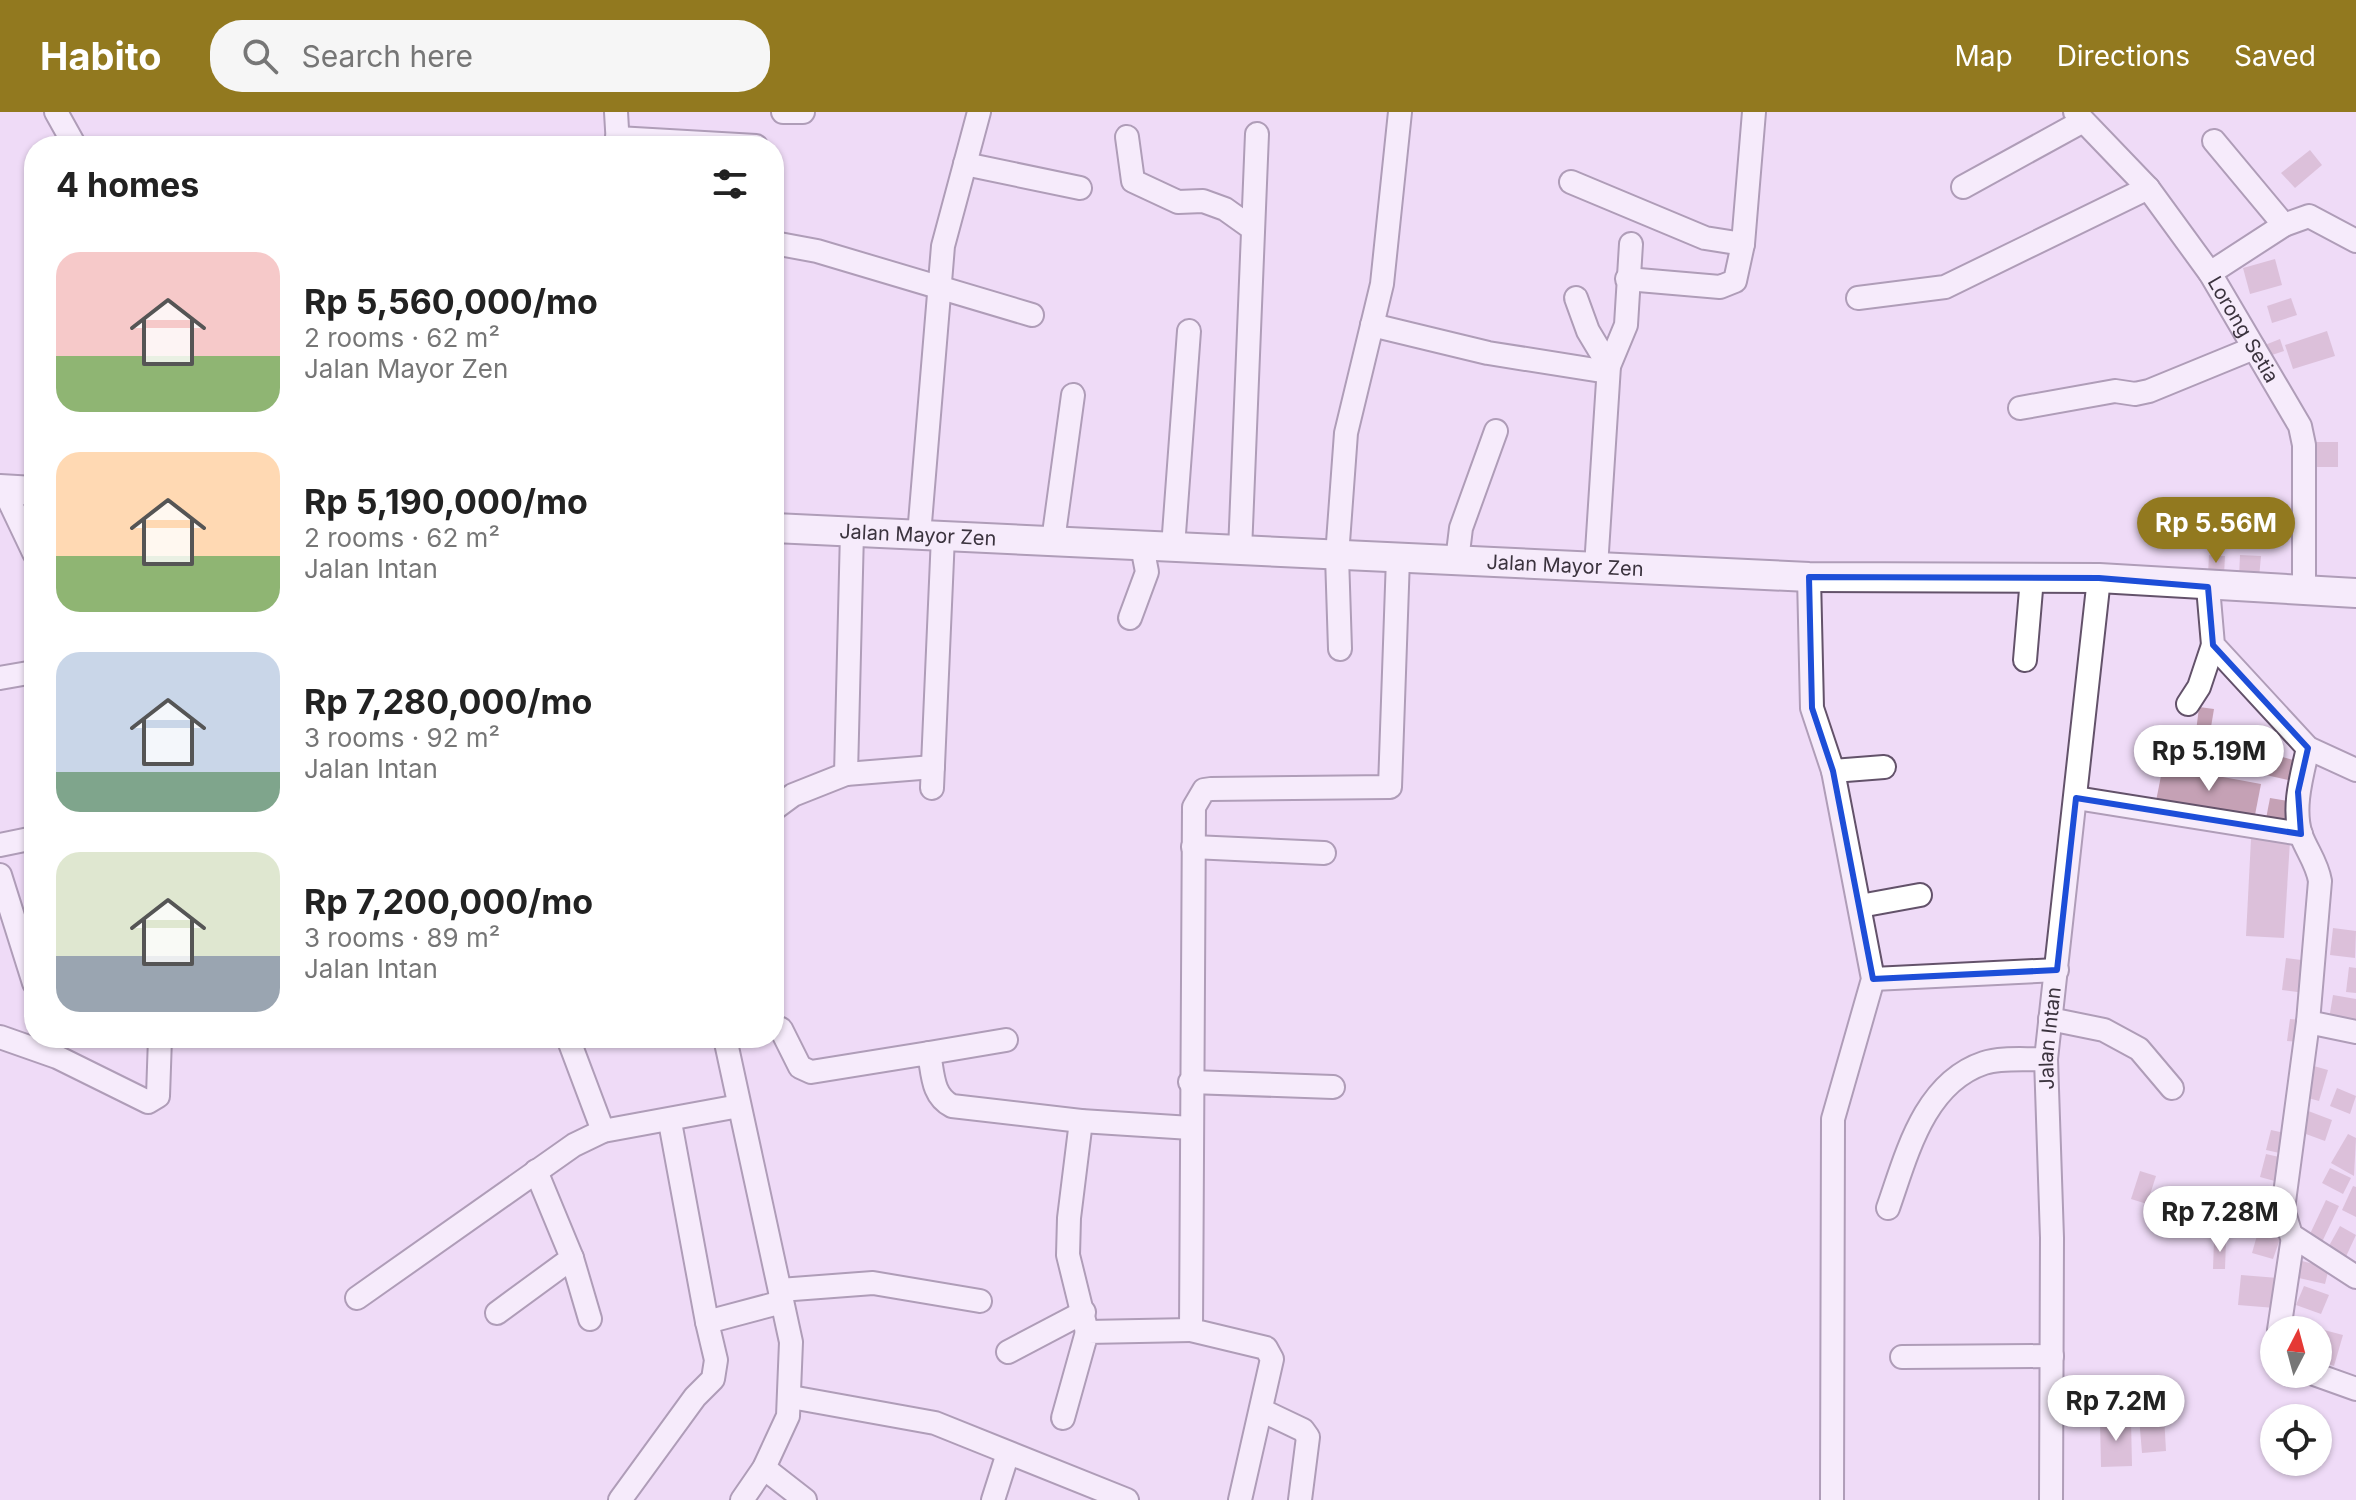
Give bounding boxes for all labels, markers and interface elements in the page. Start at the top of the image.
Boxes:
search box [210,20,770,92]
text: Habito [40,33,162,79]
icon: search [238,34,282,78]
text: Search here [302,38,473,74]
text: Map [1954,39,2013,73]
text: Directions [2057,39,2190,73]
text: Saved [2234,39,2316,73]
icon: filters [708,162,752,206]
text: 4 homes [56,164,199,205]
street label: Lorong Setia [2203,272,2284,387]
text: Rp 5,560,000/mo [304,281,598,322]
icon: home [120,284,216,380]
text: 2 rooms · 62 m² [304,322,500,353]
text: Jalan Mayor Zen [304,353,508,384]
text: Rp 5,190,000/mo [304,481,588,522]
icon: home [120,484,216,580]
pin: Rp 5.56M [2133,497,2299,565]
text: Rp 5.56M [2155,507,2277,538]
street label: Jalan Mayor Zen [839,519,997,551]
text: 2 rooms · 62 m² [304,522,500,553]
street label: Jalan Mayor Zen [1486,550,1644,581]
text: Jalan Intan [304,553,438,584]
text: Rp 7,280,000/mo [304,681,592,722]
icon: home [120,684,216,780]
text: 3 rooms · 92 m² [304,722,500,753]
pin: Rp 5.19M [2126,725,2292,793]
text: Rp 5.19M [2152,735,2266,766]
text: Jalan Intan [304,753,438,784]
text: Rp 7,200,000/mo [304,881,593,922]
icon: home [120,884,216,980]
text: 3 rooms · 89 m² [304,922,500,953]
text: Jalan Intan [304,953,438,984]
street label: Jalan Intan [2034,986,2066,1090]
pin: Rp 7.28M [2137,1186,2303,1254]
text: Rp 7.28M [2161,1196,2279,1227]
north arrow [2260,1316,2332,1388]
map controls [2260,1316,2332,1476]
pin: Rp 7.2M [2042,1375,2190,1443]
text: Rp 7.2M [2066,1385,2166,1416]
button: locate [2260,1404,2332,1476]

